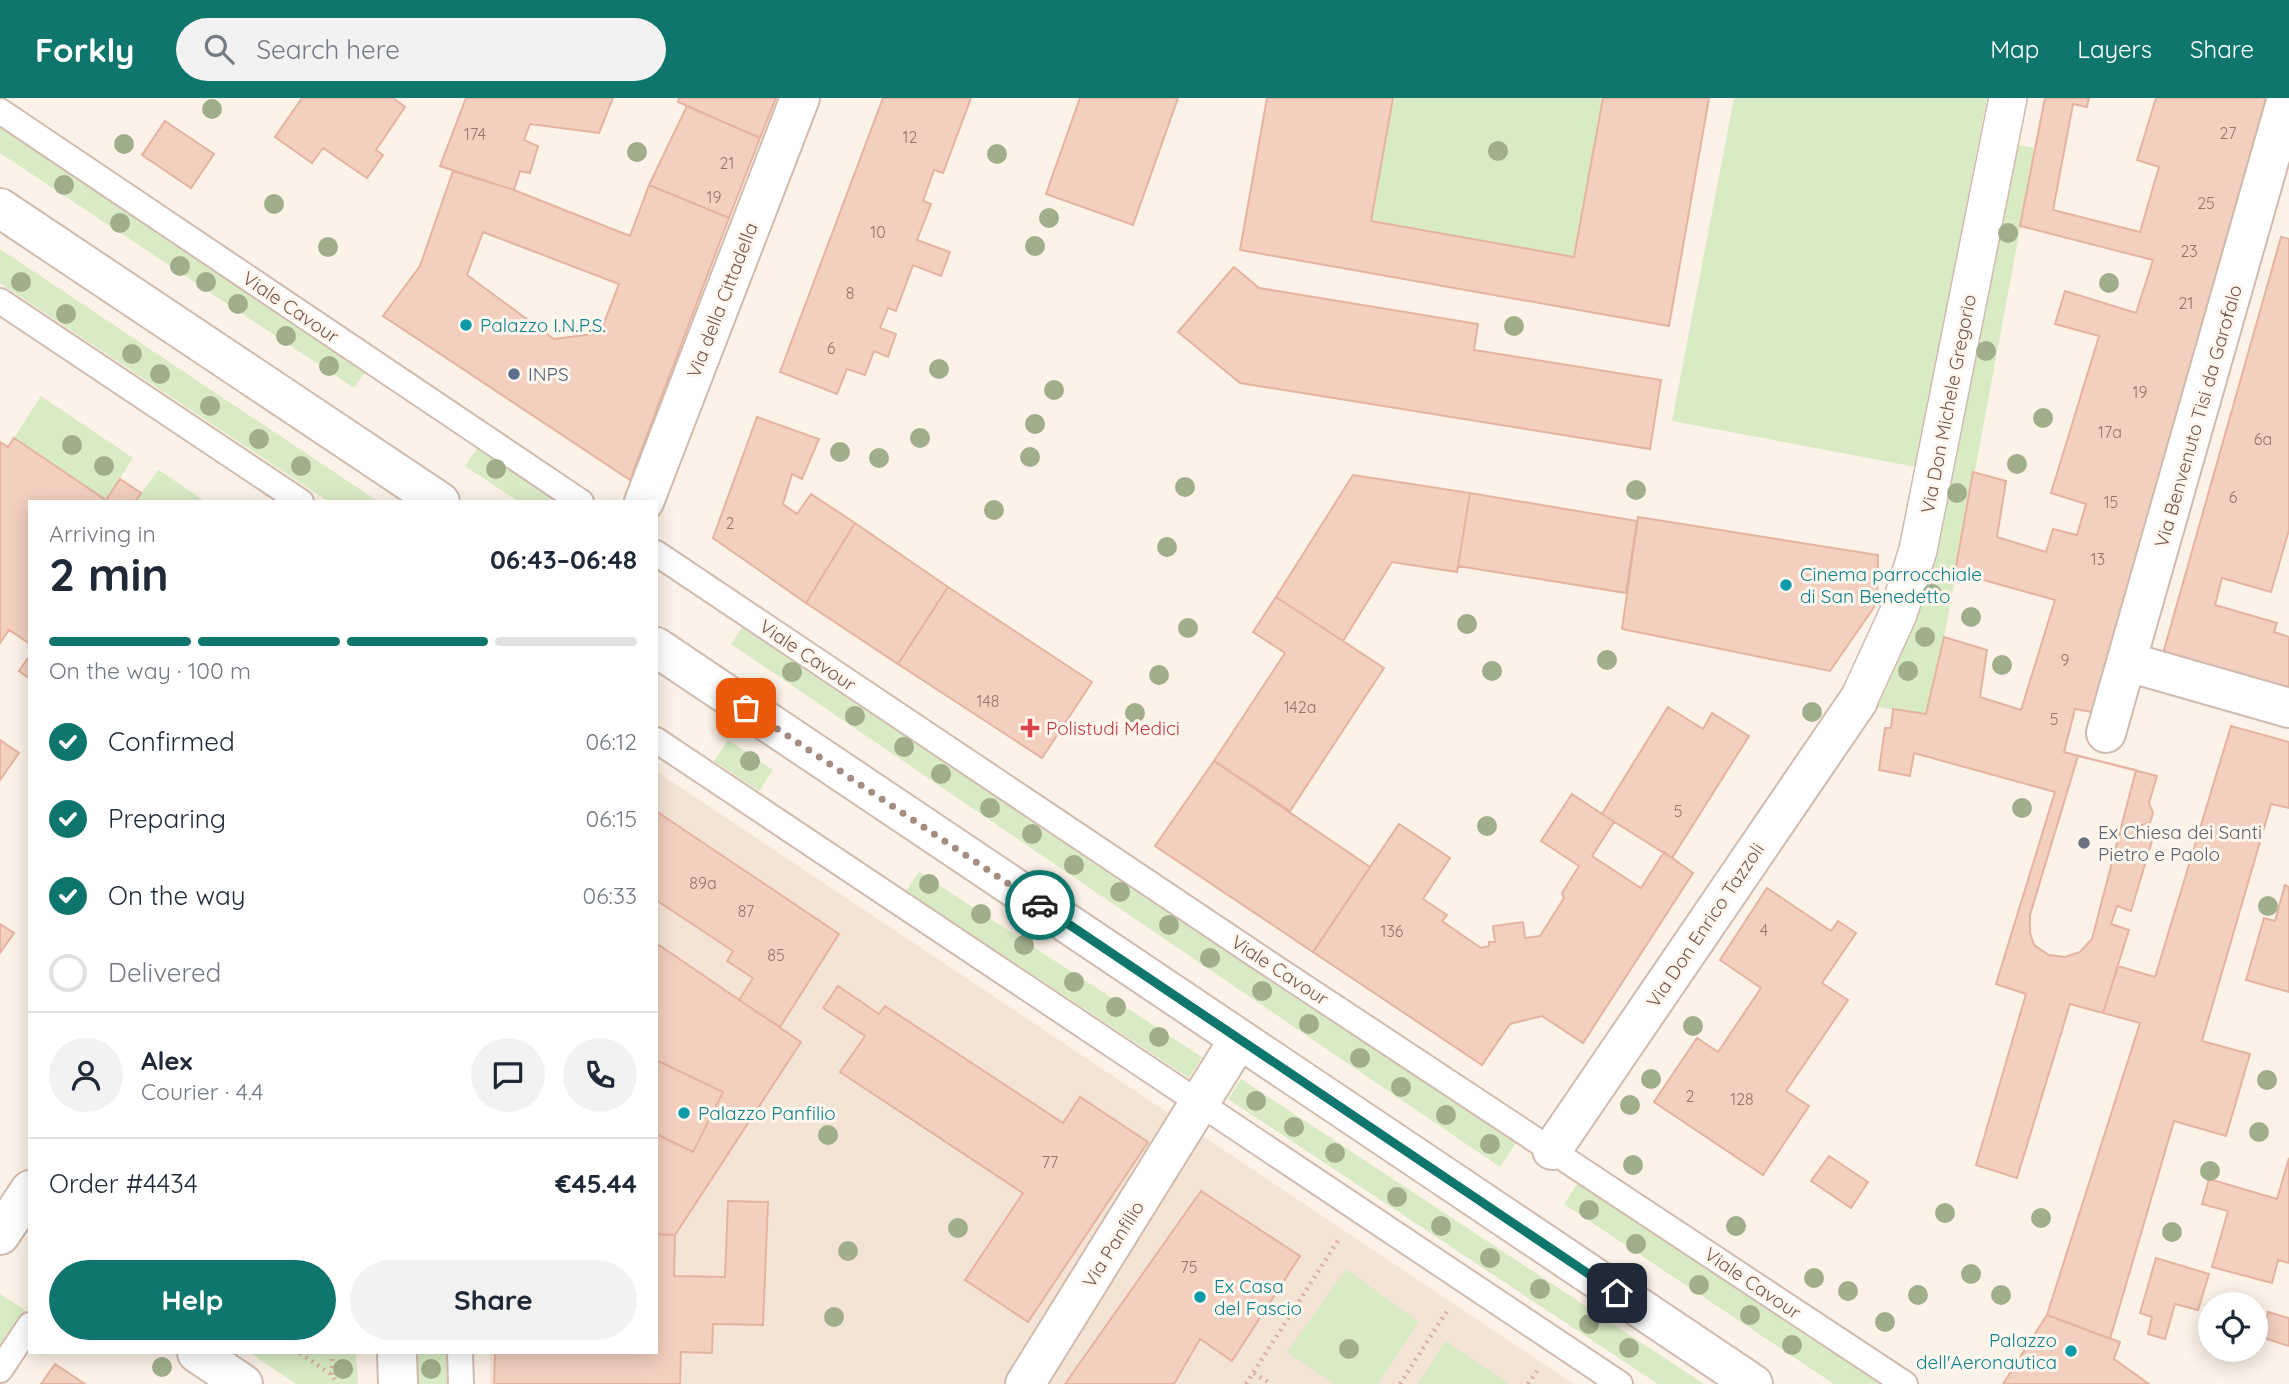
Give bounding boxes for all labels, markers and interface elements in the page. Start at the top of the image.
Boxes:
search box [176,18,666,81]
text: Forkly [35,29,134,70]
icon: search [200,30,238,68]
text: Search here [256,33,400,66]
text: Map [1990,34,2039,64]
text: Layers [2077,34,2152,64]
text: Share [2190,34,2254,64]
house number: 27 [2220,123,2236,143]
house number: 174 [464,124,486,144]
house number: 12 [903,127,918,147]
house number: 21 [720,153,734,173]
house number: 19 [707,187,721,207]
house number: 25 [2197,193,2215,213]
street label: Via della Cittadella [681,219,763,381]
house number: 10 [870,222,886,242]
house number: 23 [2180,241,2198,261]
street label: Viale Cavour [238,266,345,349]
street label: Via Benvenuto Tisi da Garofalo [2149,282,2247,550]
house number: 8 [846,283,854,303]
street label: Via Don Michele Gregorio [1915,292,1981,516]
house number: 21 [2179,293,2193,313]
place label: Palazzo I.N.P.S. [480,313,606,337]
marker: Palazzo I.N.P.S. [458,317,474,333]
house number: 6 [827,338,836,358]
place label: INPS [528,362,569,386]
marker: INPS [506,366,522,382]
house number: 19 [2133,382,2147,402]
house number: 17a [2098,422,2122,442]
house number: 6a [2254,429,2272,449]
house number: 6 [2229,487,2238,507]
house number: 15 [2104,492,2118,512]
house number: 2 [726,513,735,533]
text: Arriving in [49,519,156,548]
text: 06:43–06:48 [490,543,637,576]
text: 2 min [49,545,169,603]
house number: 13 [2091,549,2105,569]
place label: Cinema parrocchiale di San Benedetto [1800,562,1982,608]
marker: Cinema parrocchiale di San Benedetto [1778,577,1794,593]
street label: Viale Cavour [755,614,862,697]
house number: 9 [2061,650,2070,670]
text: On the way · 100 m [49,656,251,685]
pin [716,678,776,738]
icon: bag [727,689,765,727]
house number: 148 [977,691,999,711]
house number: 142a [1284,697,1316,717]
house number: 5 [2050,709,2058,729]
place label: Polistudi Medici [1046,716,1180,740]
marker: Polistudi Medici [1020,718,1040,738]
icon: check [49,723,87,761]
text: Confirmed [108,725,235,758]
text: 06:12 [585,727,637,756]
icon: check [49,800,87,838]
house number: 5 [1674,801,1682,821]
text: Preparing [108,802,226,835]
text: 06:15 [586,804,637,833]
place label: Ex Chiesa dei Santi Pietro e Paolo [2098,820,2262,866]
marker: Ex Chiesa dei Santi Pietro e Paolo [2076,835,2092,851]
street label: Via Don Enrico Tazzoli [1641,838,1769,1012]
courier [1005,870,1075,940]
house number: 89a [689,873,717,893]
icon: check [49,877,87,915]
text: On the way [108,879,246,912]
text: 06:33 [583,881,637,910]
icon: car [1021,886,1059,924]
house number: 87 [738,901,754,921]
house number: 4 [1760,920,1768,940]
house number: 136 [1381,921,1404,941]
street label: Viale Cavour [1227,930,1334,1011]
house number: 85 [767,945,785,965]
text: Delivered [108,956,221,989]
button: person [49,1038,123,1112]
button: chat [471,1038,545,1112]
button: phone [563,1038,637,1112]
text: Alex [141,1044,192,1077]
text: Courier · 4.4 [141,1077,263,1106]
house number: 2 [1686,1086,1695,1106]
house number: 128 [1730,1089,1754,1109]
place label: Palazzo Panfilio [698,1101,836,1125]
marker: Palazzo Panfilio [676,1105,692,1121]
house number: 77 [1042,1152,1058,1172]
text: Order #4434 [49,1167,198,1200]
text: €45.44 [555,1167,637,1200]
street label: Via Panfilio [1077,1196,1149,1292]
street label: Viale Cavour [1700,1242,1807,1325]
house number: 75 [1181,1257,1197,1277]
button: Help [49,1260,336,1340]
button: Share [350,1260,637,1340]
pin [1587,1263,1647,1323]
place label: Ex Casa del Fascio [1214,1274,1302,1320]
icon: home [1598,1274,1636,1312]
marker: Ex Casa del Fascio [1192,1289,1208,1305]
map controls [2198,1292,2268,1362]
button: locate [2198,1292,2268,1362]
place label: Palazzo dell'Aeronautica [1916,1328,2057,1374]
marker: Palazzo dell'Aeronautica [2063,1343,2079,1359]

